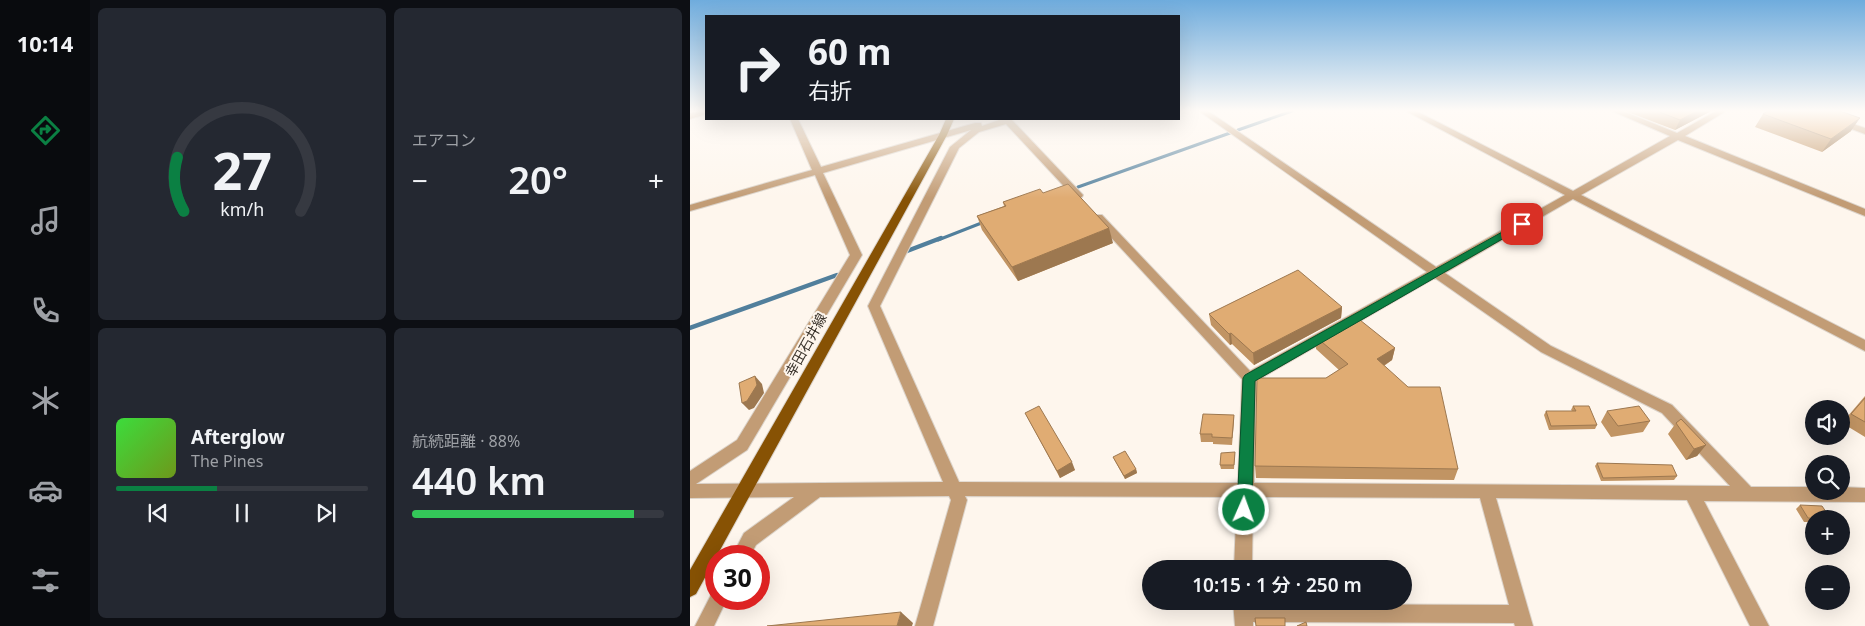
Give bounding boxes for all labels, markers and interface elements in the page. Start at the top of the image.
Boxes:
text: 10:14 [17,28,73,58]
text: 60 m [808,28,891,75]
icon: right [725,35,790,100]
text: 右折 [808,75,852,105]
icon: directions [28,113,63,148]
text: エアコン [412,129,476,151]
text: 27 [212,134,272,205]
text: 20° [508,153,568,205]
text: − [412,161,428,199]
text: + [648,161,664,199]
text: km/h [220,197,264,221]
icon: music [28,203,63,238]
pin [1501,203,1543,245]
icon: arrive [1508,210,1536,238]
icon: phone [28,293,63,328]
street label: 幸田石井線 [780,310,831,380]
icon: climate [28,383,63,418]
map controls [1805,400,1850,610]
button: sound [1805,400,1850,445]
text: Afterglow [191,424,285,450]
text: 航続距離 · 88% [412,430,520,452]
text: The Pines [191,450,263,472]
text: 440 km [412,454,546,506]
button: search [1805,455,1850,500]
icon: car [28,473,63,508]
position arrow [1217,483,1269,535]
icon: previous [144,499,172,527]
icon: pause [228,499,256,527]
icon: next [312,499,340,527]
button: + [1805,510,1850,555]
speed limit sign: 30 [705,545,770,610]
icon: filters [28,563,63,598]
button: − [1805,565,1850,610]
text: 10:15 · 1 分 · 250 m [1192,572,1362,598]

